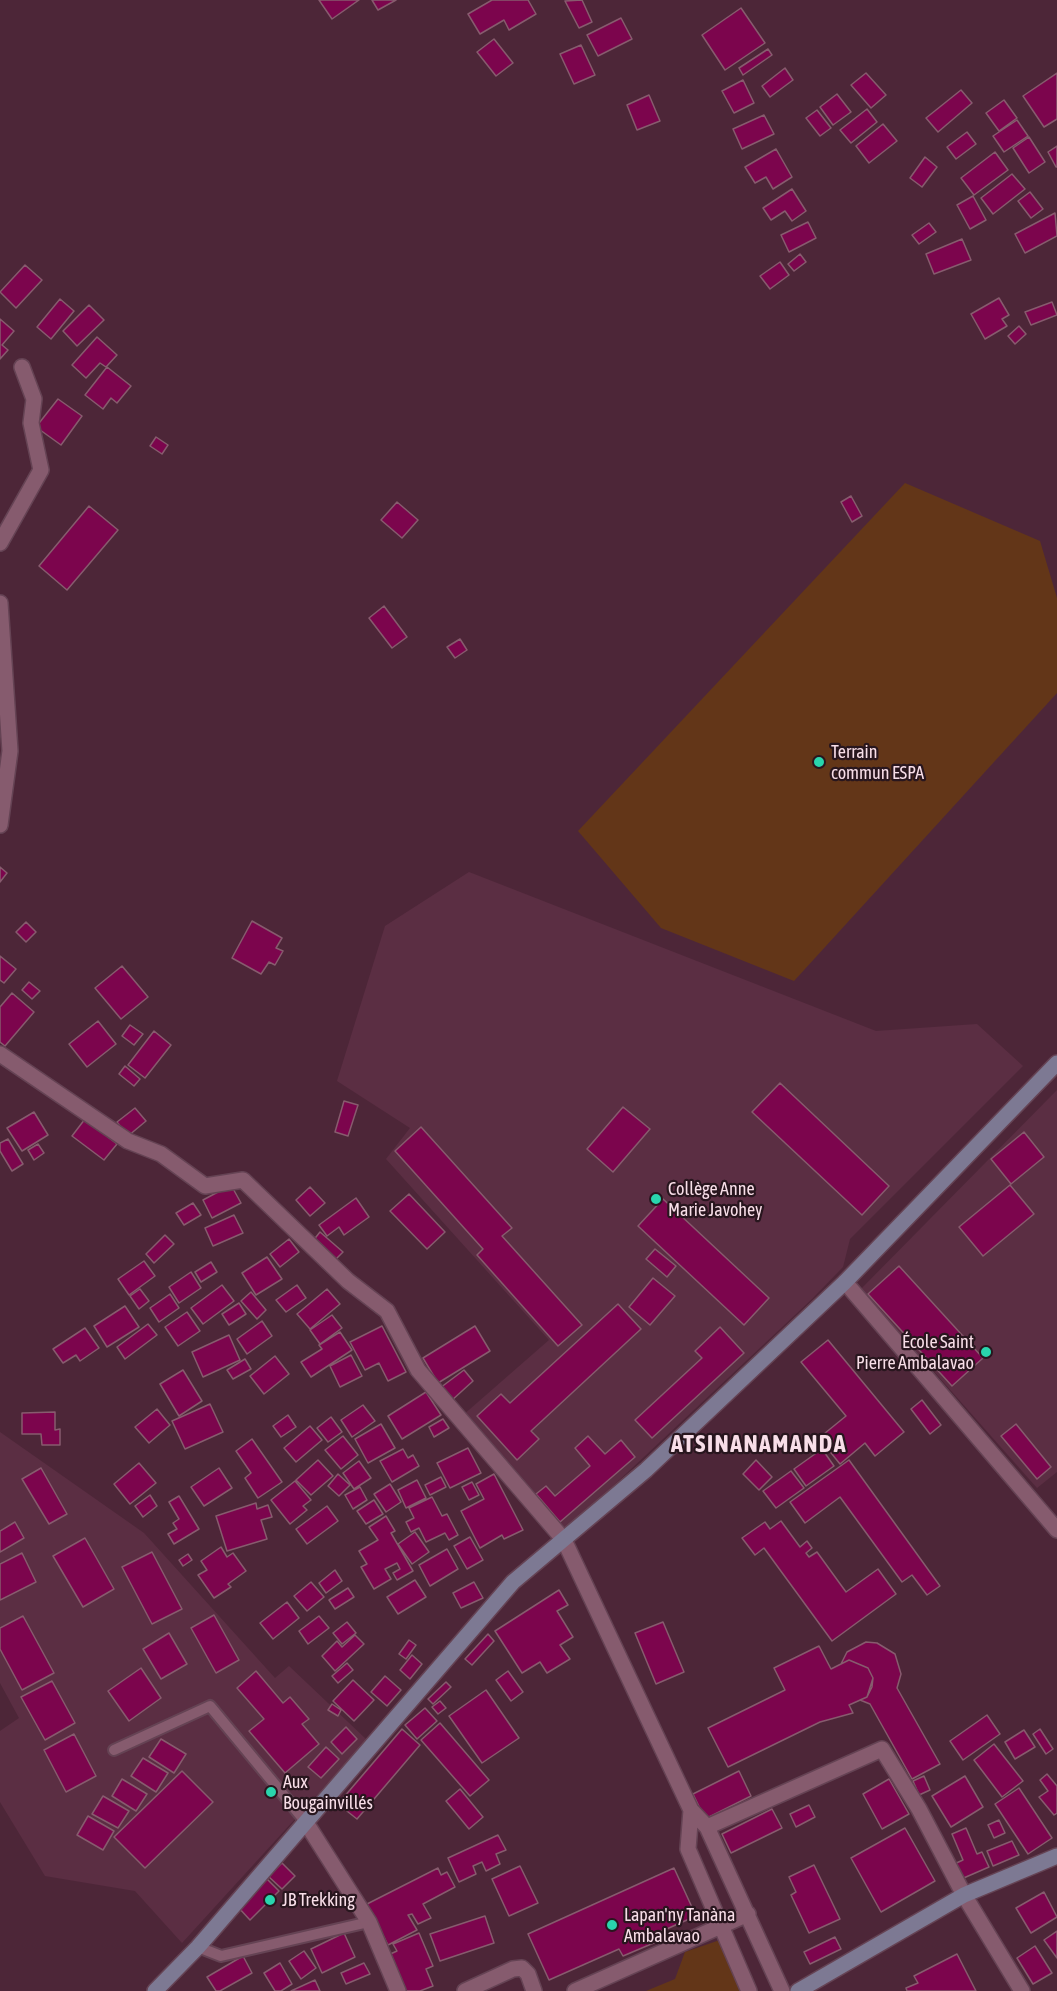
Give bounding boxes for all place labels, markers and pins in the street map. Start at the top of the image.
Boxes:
place label: Terrain commun ESPA [831,741,924,783]
marker: Terrain commun ESPA [812,755,826,769]
place label: Collège Anne Marie Javohey [668,1178,762,1220]
marker: Collège Anne Marie Javohey [649,1192,663,1206]
place label: École Saint Pierre Ambalavao [856,1331,974,1374]
marker: École Saint Pierre Ambalavao [979,1345,993,1359]
place label: Aux Bougainvillés [283,1771,373,1814]
marker: Aux Bougainvillés [264,1785,278,1799]
place label: JB Trekking [282,1889,355,1911]
marker: JB Trekking [263,1893,277,1907]
place label: Lapan'ny Tanàna Ambalavao [624,1904,735,1946]
marker: Lapan'ny Tanàna Ambalavao [605,1918,619,1932]

